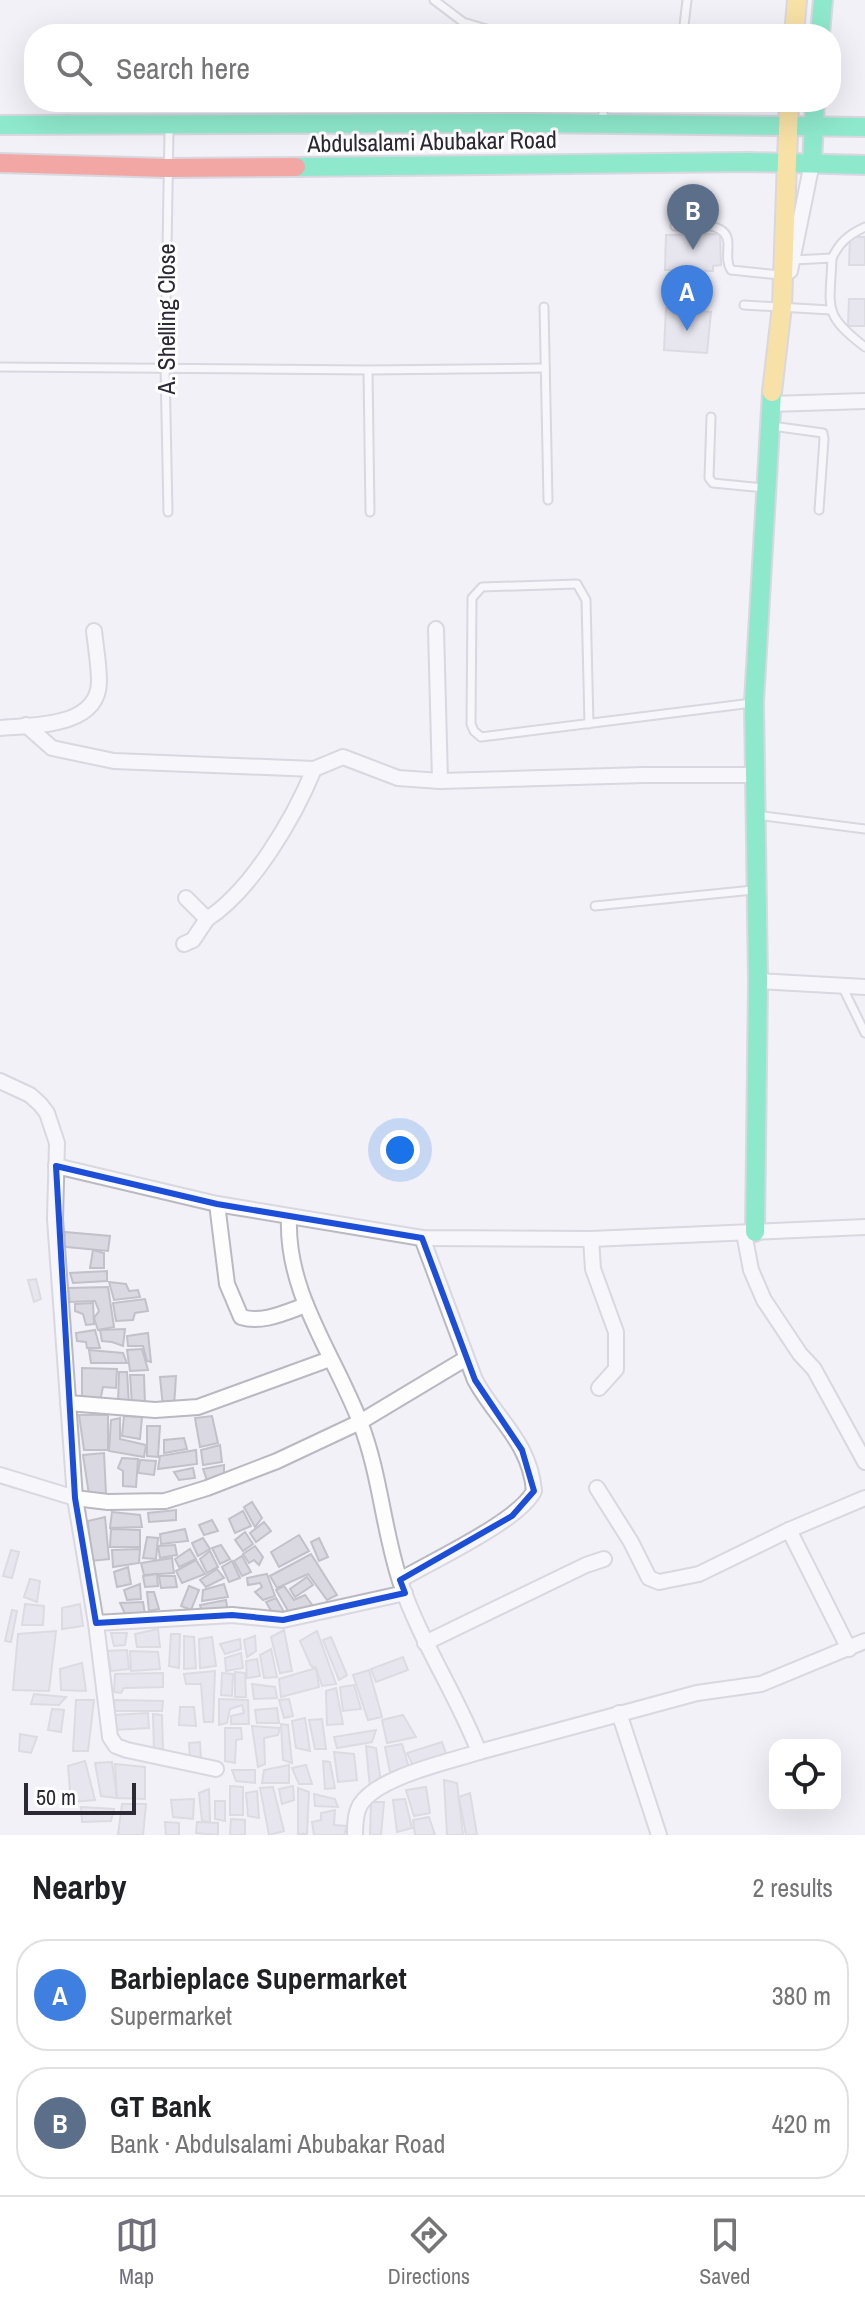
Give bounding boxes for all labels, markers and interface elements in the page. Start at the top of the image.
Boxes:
search box [24,24,841,112]
icon: search [52,46,96,90]
text: Search here [116,48,250,88]
street label: Abdulsalami Abubakar Road [306,123,557,159]
pin: B [667,184,719,250]
street label: A. Shelling Close [150,244,182,395]
pin: A [661,265,713,331]
your location [380,1130,420,1170]
map controls [769,1739,841,1811]
button: locate [769,1739,841,1811]
scale bar [24,1779,136,1815]
text: 50 m [36,1782,76,1812]
text: Nearby [32,1864,127,1910]
text: 2 results [752,1870,833,1905]
text: Barbieplace Supermarket [110,1958,407,1998]
text: A [52,1978,68,2013]
text: 380 m [772,1978,831,2013]
text: Supermarket [110,1998,232,2033]
text: GT Bank [110,2086,211,2126]
text: B [52,2106,68,2141]
text: 420 m [772,2106,831,2141]
text: Bank · Abdulsalami Abubakar Road [110,2126,445,2161]
tab: Map [115,2213,159,2291]
tab: Directions [388,2213,470,2291]
tab: Saved [699,2213,750,2291]

